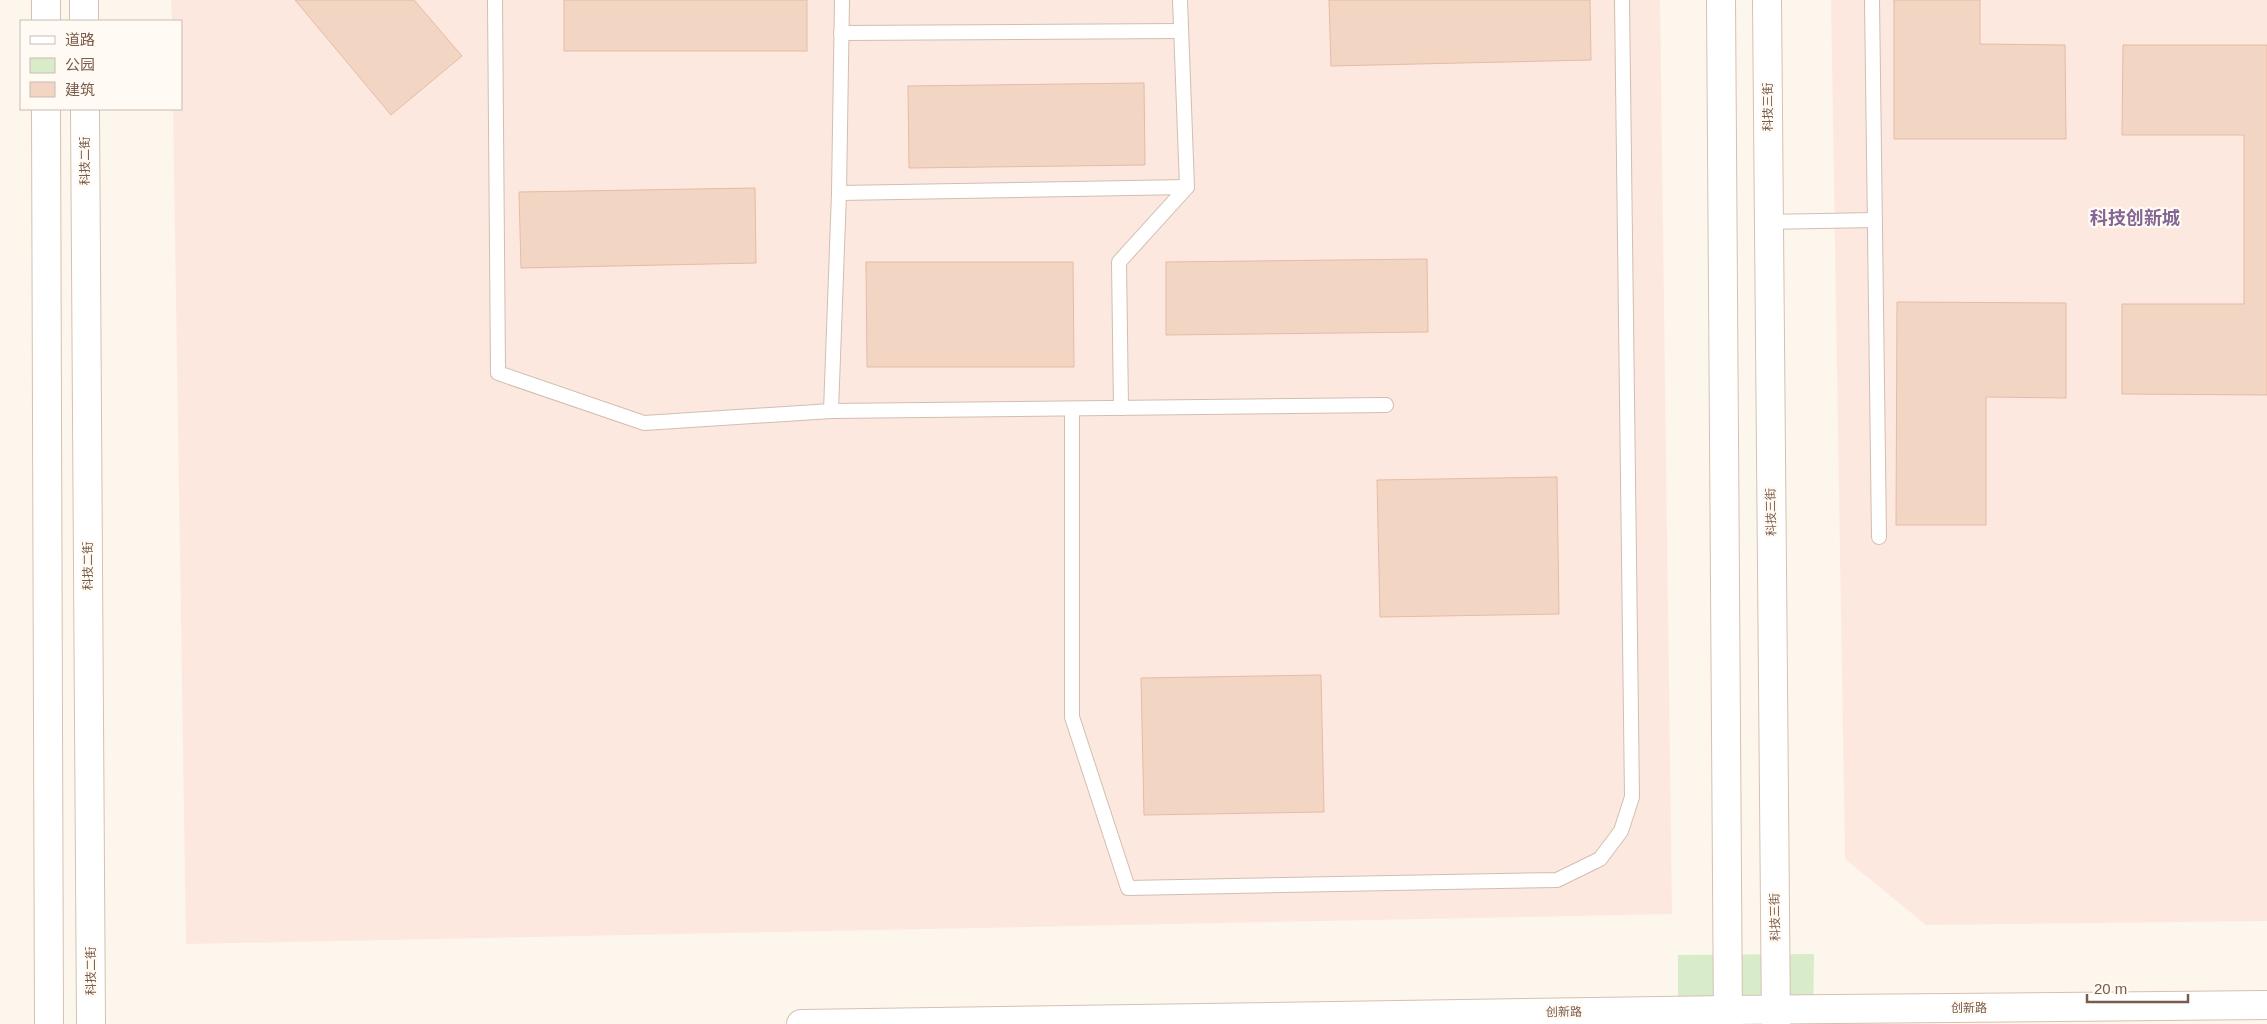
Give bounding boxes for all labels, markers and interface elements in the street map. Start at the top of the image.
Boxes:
legend [20,20,182,110]
text: 道路 [65,31,95,48]
text: 公园 [65,56,95,73]
text: 建筑 [65,81,95,98]
street label: 科技三街 [1761,83,1775,131]
street label: 科技二街 [78,137,92,185]
district label: 科技创新城 [2090,208,2180,228]
street label: 科技三街 [1764,488,1778,536]
street label: 科技二街 [81,542,95,590]
street label: 科技三街 [1768,893,1782,941]
street label: 科技二街 [84,947,98,995]
scale bar [2087,972,2188,1004]
text: 20 m [2094,980,2127,997]
street label: 创新路 [1951,1001,1987,1015]
street label: 创新路 [1546,1005,1582,1019]

